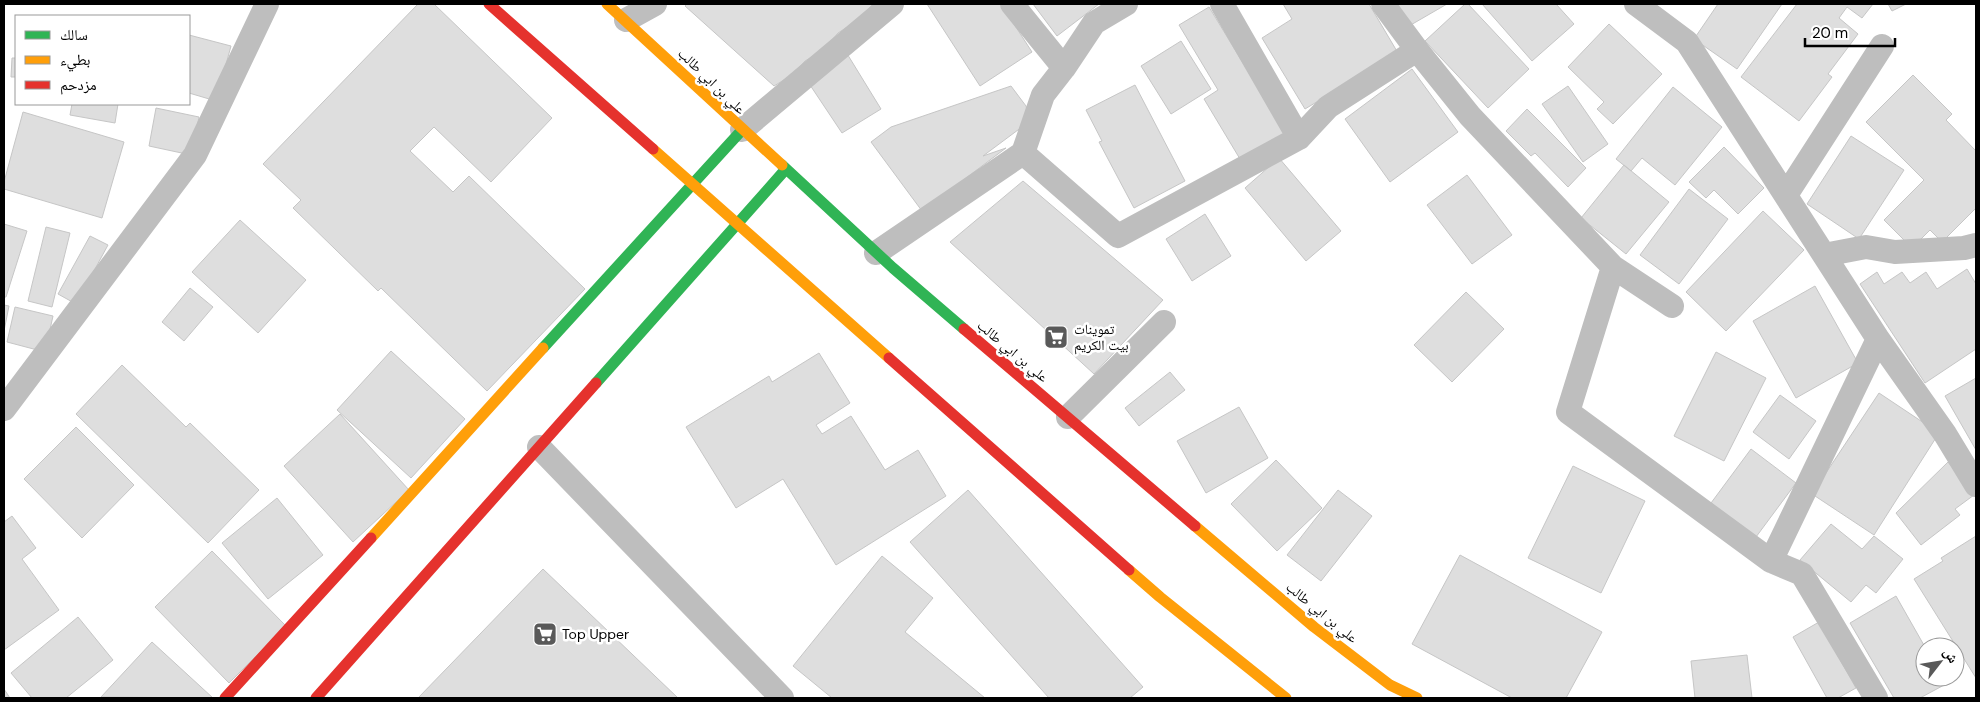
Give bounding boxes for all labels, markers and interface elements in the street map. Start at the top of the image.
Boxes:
legend [15,15,190,105]
scale bar [1805,15,1895,47]
text: 20 m [1812,23,1848,43]
text: سالك [60,25,88,45]
street label: علي بن ابي طالب [673,44,750,120]
text: بطيء [60,50,90,72]
text: مزدحم [60,75,97,95]
street label: علي بن ابي طالب [972,316,1052,388]
place label: تموينات بيت الكريم [1074,320,1129,355]
supermarket icon: تموينات بيت الكريم [1043,324,1069,350]
street label: علي بن ابي طالب [1281,578,1362,648]
supermarket icon: Top Upper [532,621,558,647]
place label: Top Upper [562,625,629,643]
north arrow [1915,637,1965,687]
text: ش [1940,644,1963,666]

